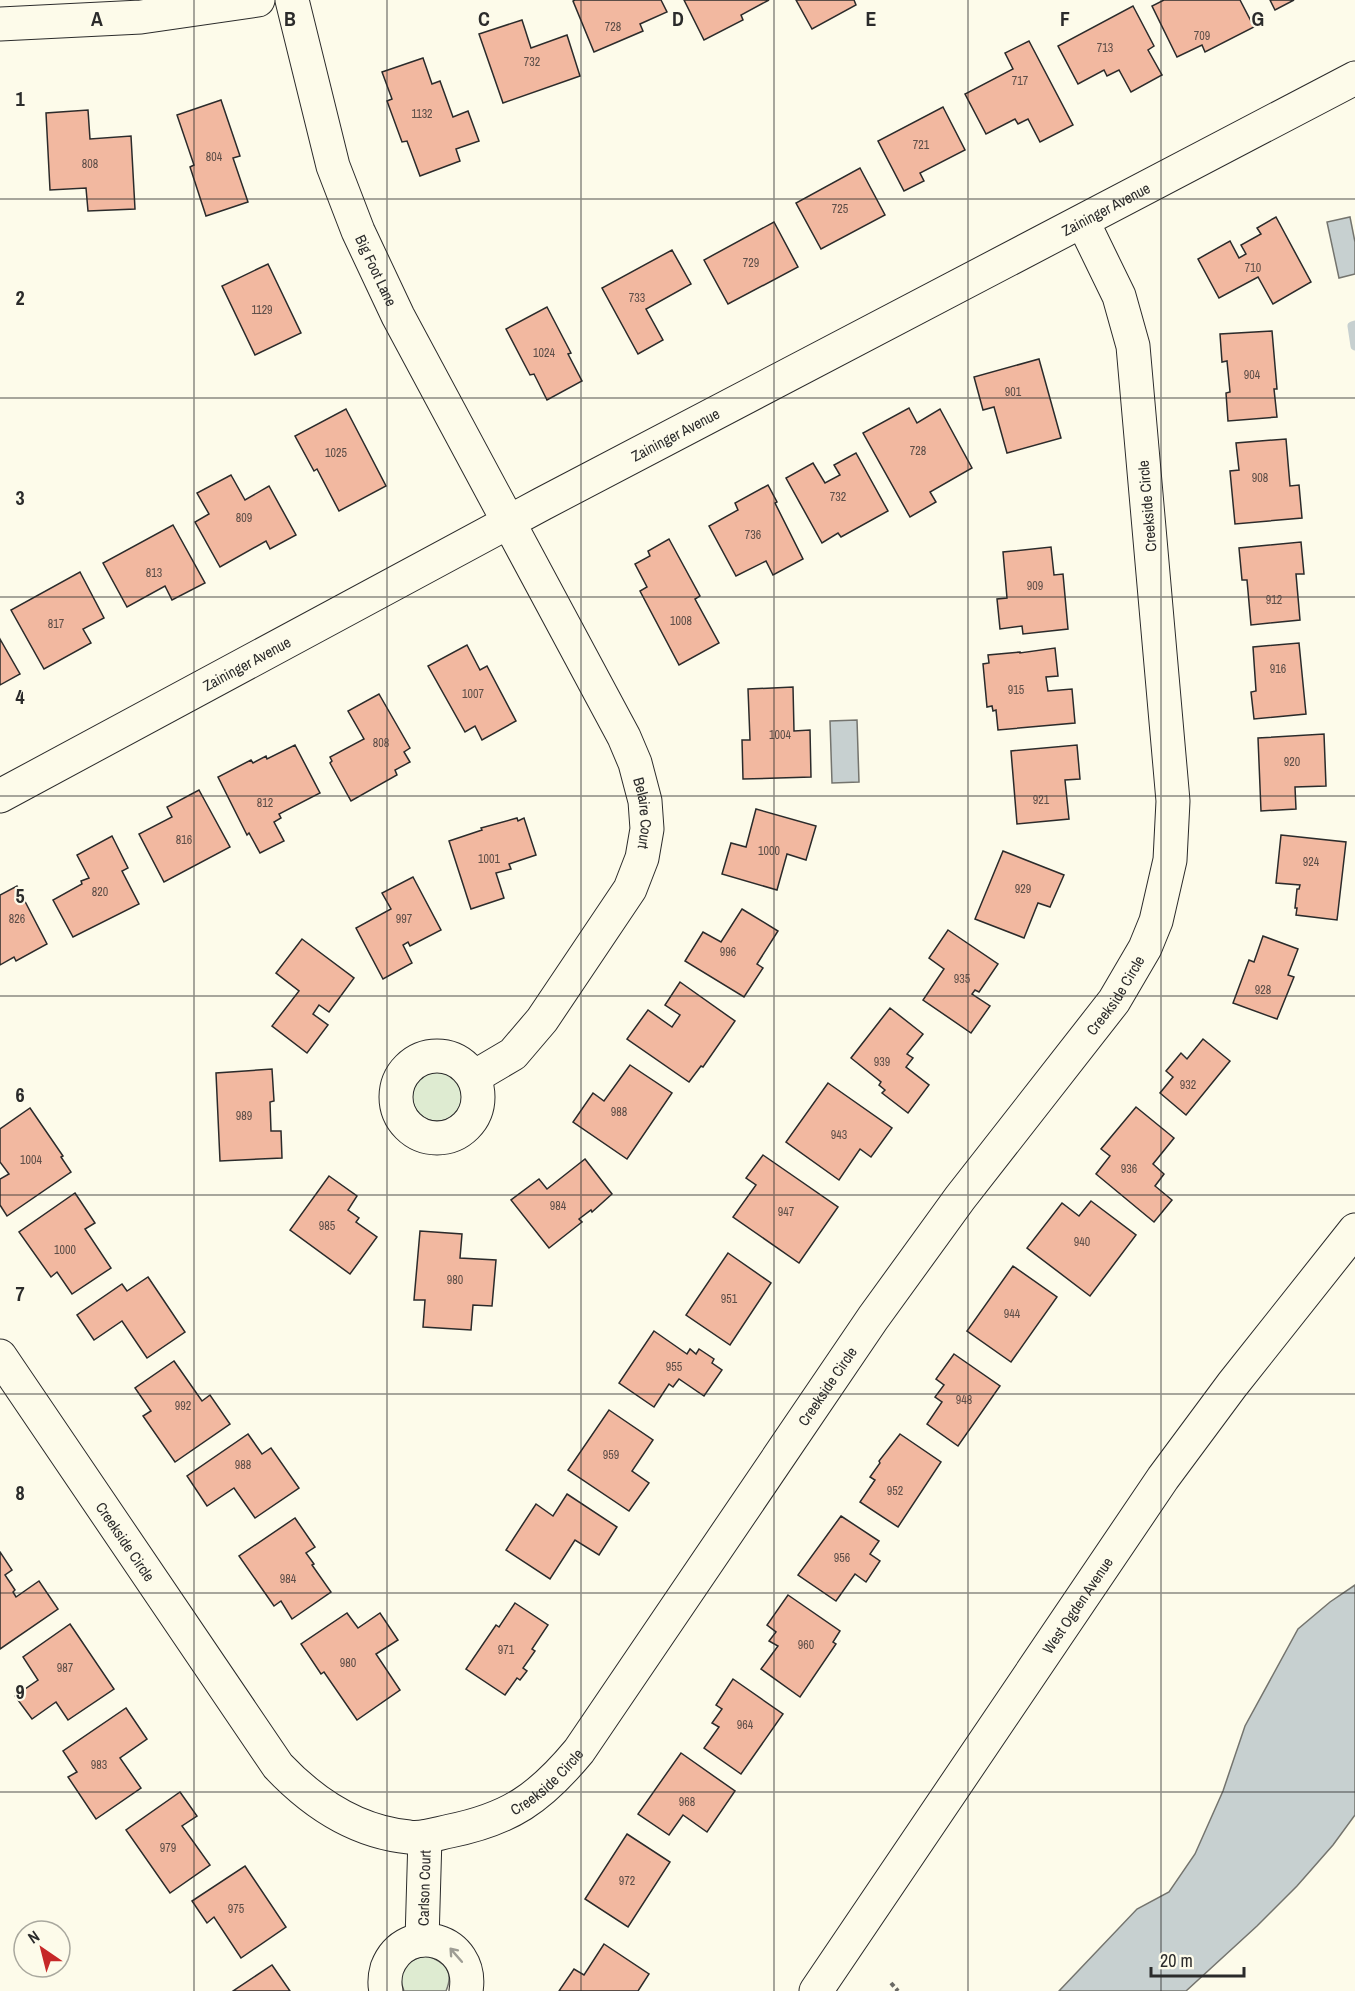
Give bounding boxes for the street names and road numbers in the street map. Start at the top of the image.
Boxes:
street label: Zaininger Avenue [1058,177,1154,240]
street label: Big Foot Lane [351,231,402,310]
street label: Zaininger Avenue [627,402,723,466]
street label: Creekside Circle [1133,459,1161,553]
street label: Zaininger Avenue [199,631,294,695]
street label: Belaire Court [629,775,658,851]
street label: Creekside Circle [1081,951,1149,1039]
street label: Creekside Circle [792,1342,861,1430]
street label: Creekside Circle [91,1498,160,1585]
street label: West Ogden Avenue [1037,1552,1117,1657]
street label: Creekside Circle [506,1743,588,1820]
street label: Carlson Court [412,1849,435,1926]

